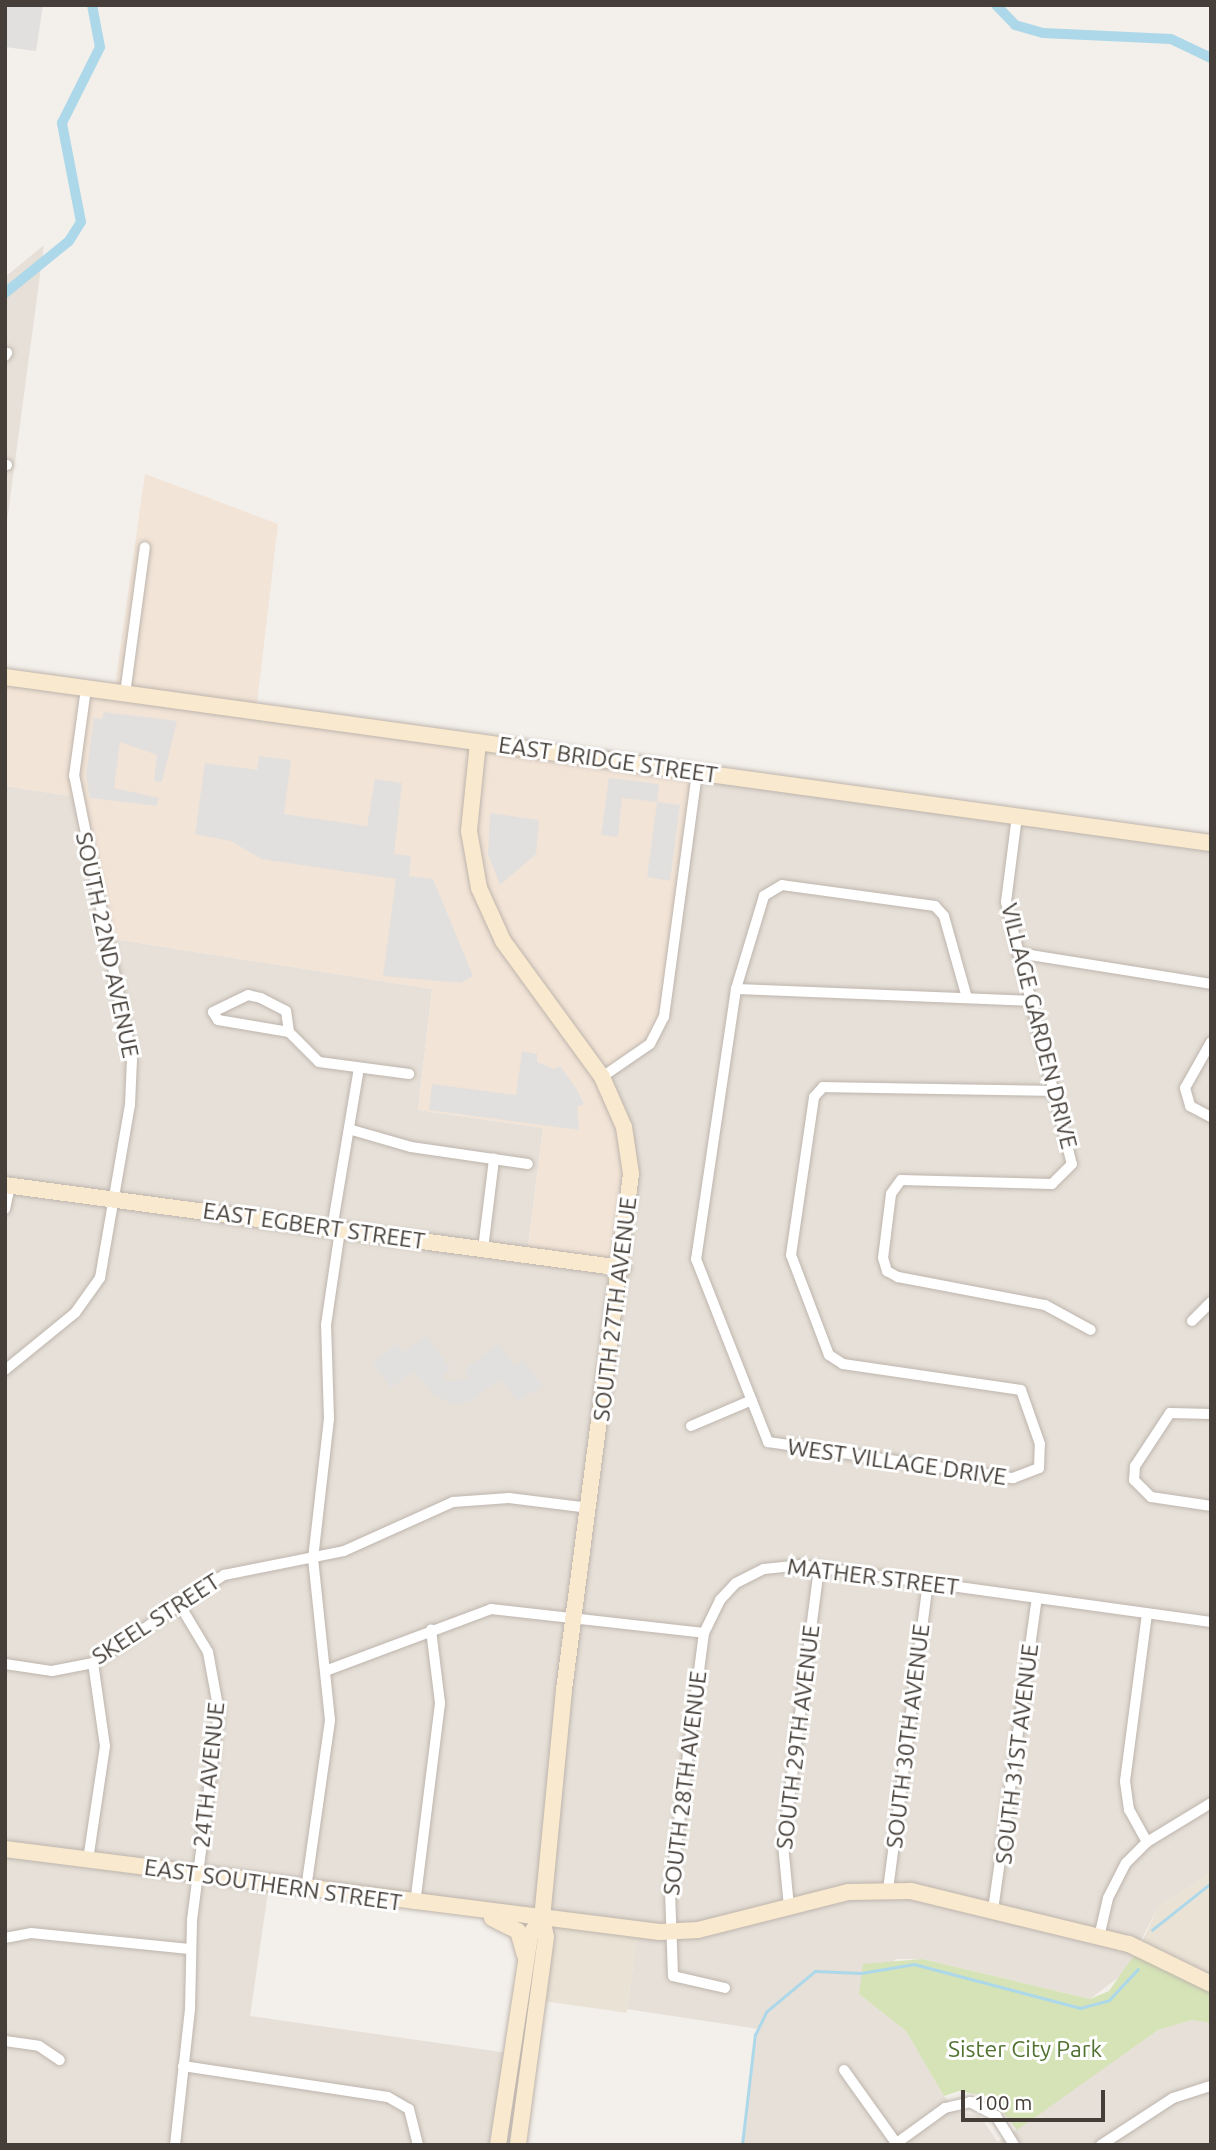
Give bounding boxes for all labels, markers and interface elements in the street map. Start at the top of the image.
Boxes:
street label: EAST BRIDGE STREET [497,731,719,789]
street label: SOUTH 22ND AVENUE [70,830,144,1060]
street label: VILLAGE GARDEN DRIVE [995,900,1083,1152]
street label: SOUTH 27TH AVENUE [588,1195,642,1423]
street label: EAST EGBERT STREET [201,1197,427,1255]
street label: WEST VILLAGE DRIVE [786,1433,1008,1491]
street label: MATHER STREET [786,1553,960,1601]
street label: SKEEL STREET [87,1568,225,1670]
street label: SOUTH 30TH AVENUE [881,1622,935,1850]
street label: SOUTH 29TH AVENUE [771,1623,825,1851]
street label: SOUTH 31ST AVENUE [990,1642,1044,1866]
street label: SOUTH 28TH AVENUE [658,1669,712,1897]
street label: 24TH AVENUE [188,1701,230,1849]
street label: EAST SOUTHERN STREET [142,1853,404,1917]
park label: Sister City Park [948,2035,1102,2063]
scale bar [964,2076,1108,2120]
text: 100 m [974,2090,1032,2114]

